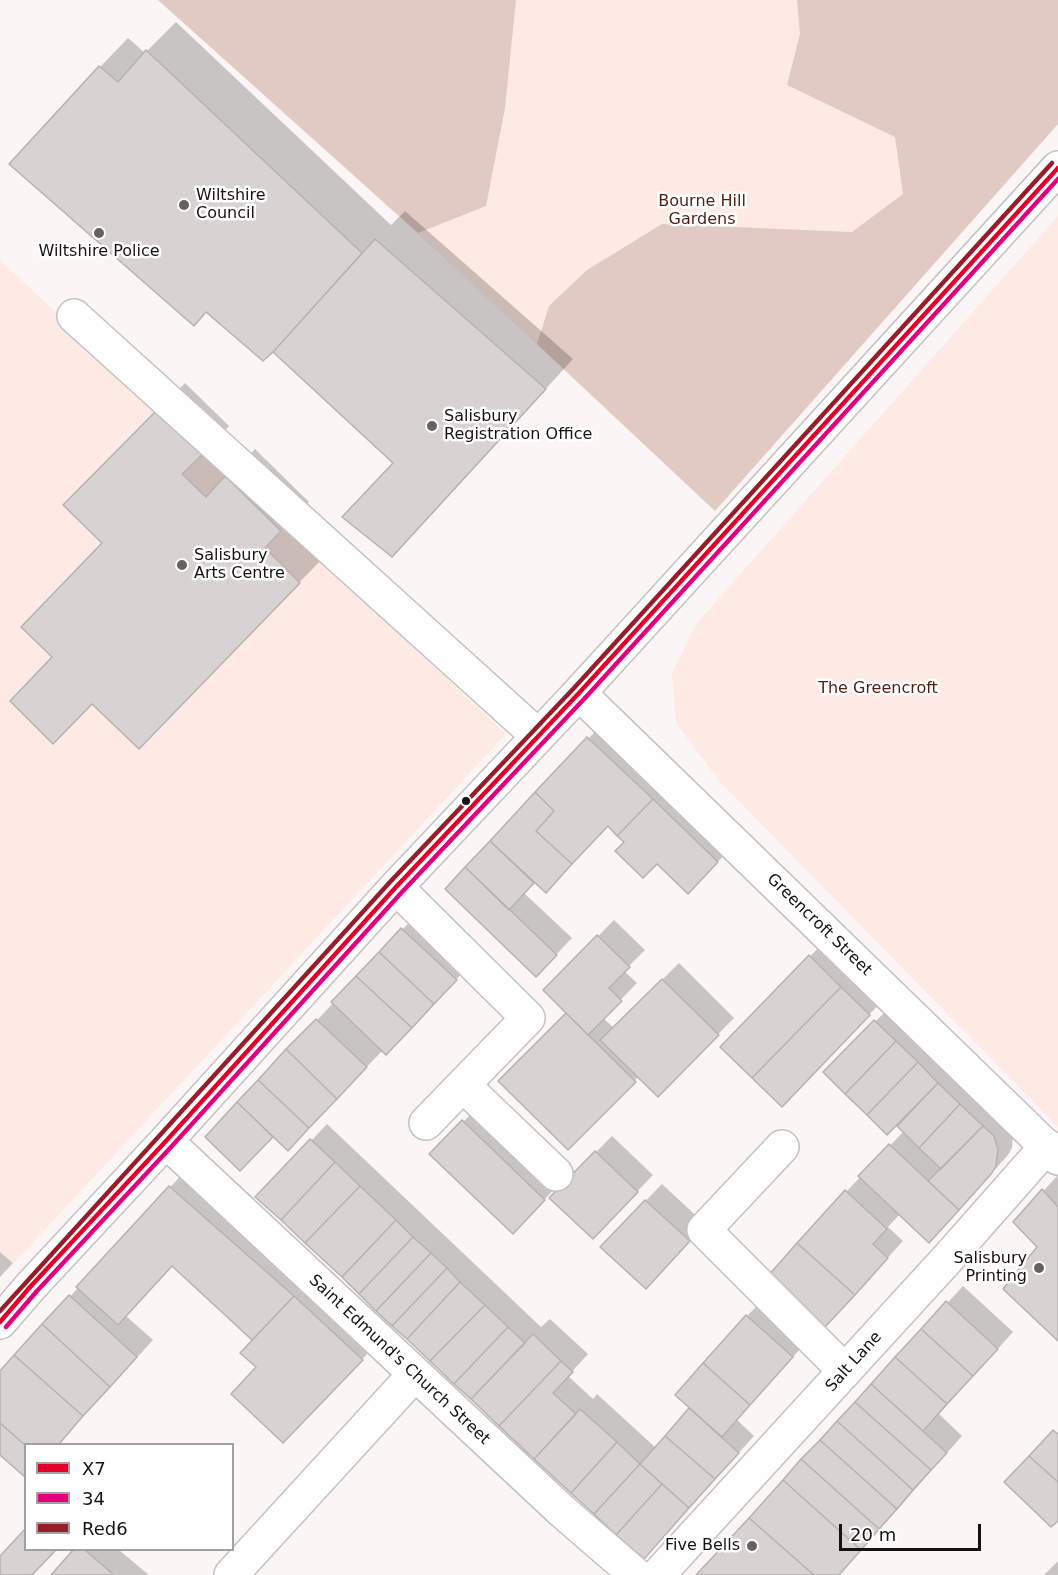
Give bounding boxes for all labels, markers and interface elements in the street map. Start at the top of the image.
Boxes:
place label: Wiltshire Council [196,186,266,224]
park label: Bourne Hill Gardens [658,192,746,230]
marker: Wiltshire Council [177,198,191,212]
marker: Wiltshire Police [92,226,106,240]
place label: Wiltshire Police [38,242,160,262]
place label: Salisbury Registration Office [444,407,592,445]
marker: Salisbury Registration Office [425,419,439,433]
place label: Salisbury Arts Centre [194,546,285,584]
marker: Salisbury Arts Centre [175,558,189,572]
park label: The Greencroft [818,679,938,699]
unlabelled marker [460,795,472,807]
street label: Greencroft Street [762,870,876,980]
place label: Salisbury Printing [953,1249,1027,1287]
marker: Salisbury Printing [1032,1261,1046,1275]
street label: Saint Edmund's Church Street [305,1271,493,1449]
street label: Salt Lane [822,1328,886,1396]
legend [24,1443,234,1551]
text: X7 [82,1458,106,1479]
text: 34 [82,1488,105,1509]
scale bar [842,1512,984,1550]
text: Red6 [82,1518,128,1539]
text: 20 m [850,1524,896,1545]
place label: Five Bells [665,1536,740,1556]
marker: Five Bells [745,1539,759,1553]

